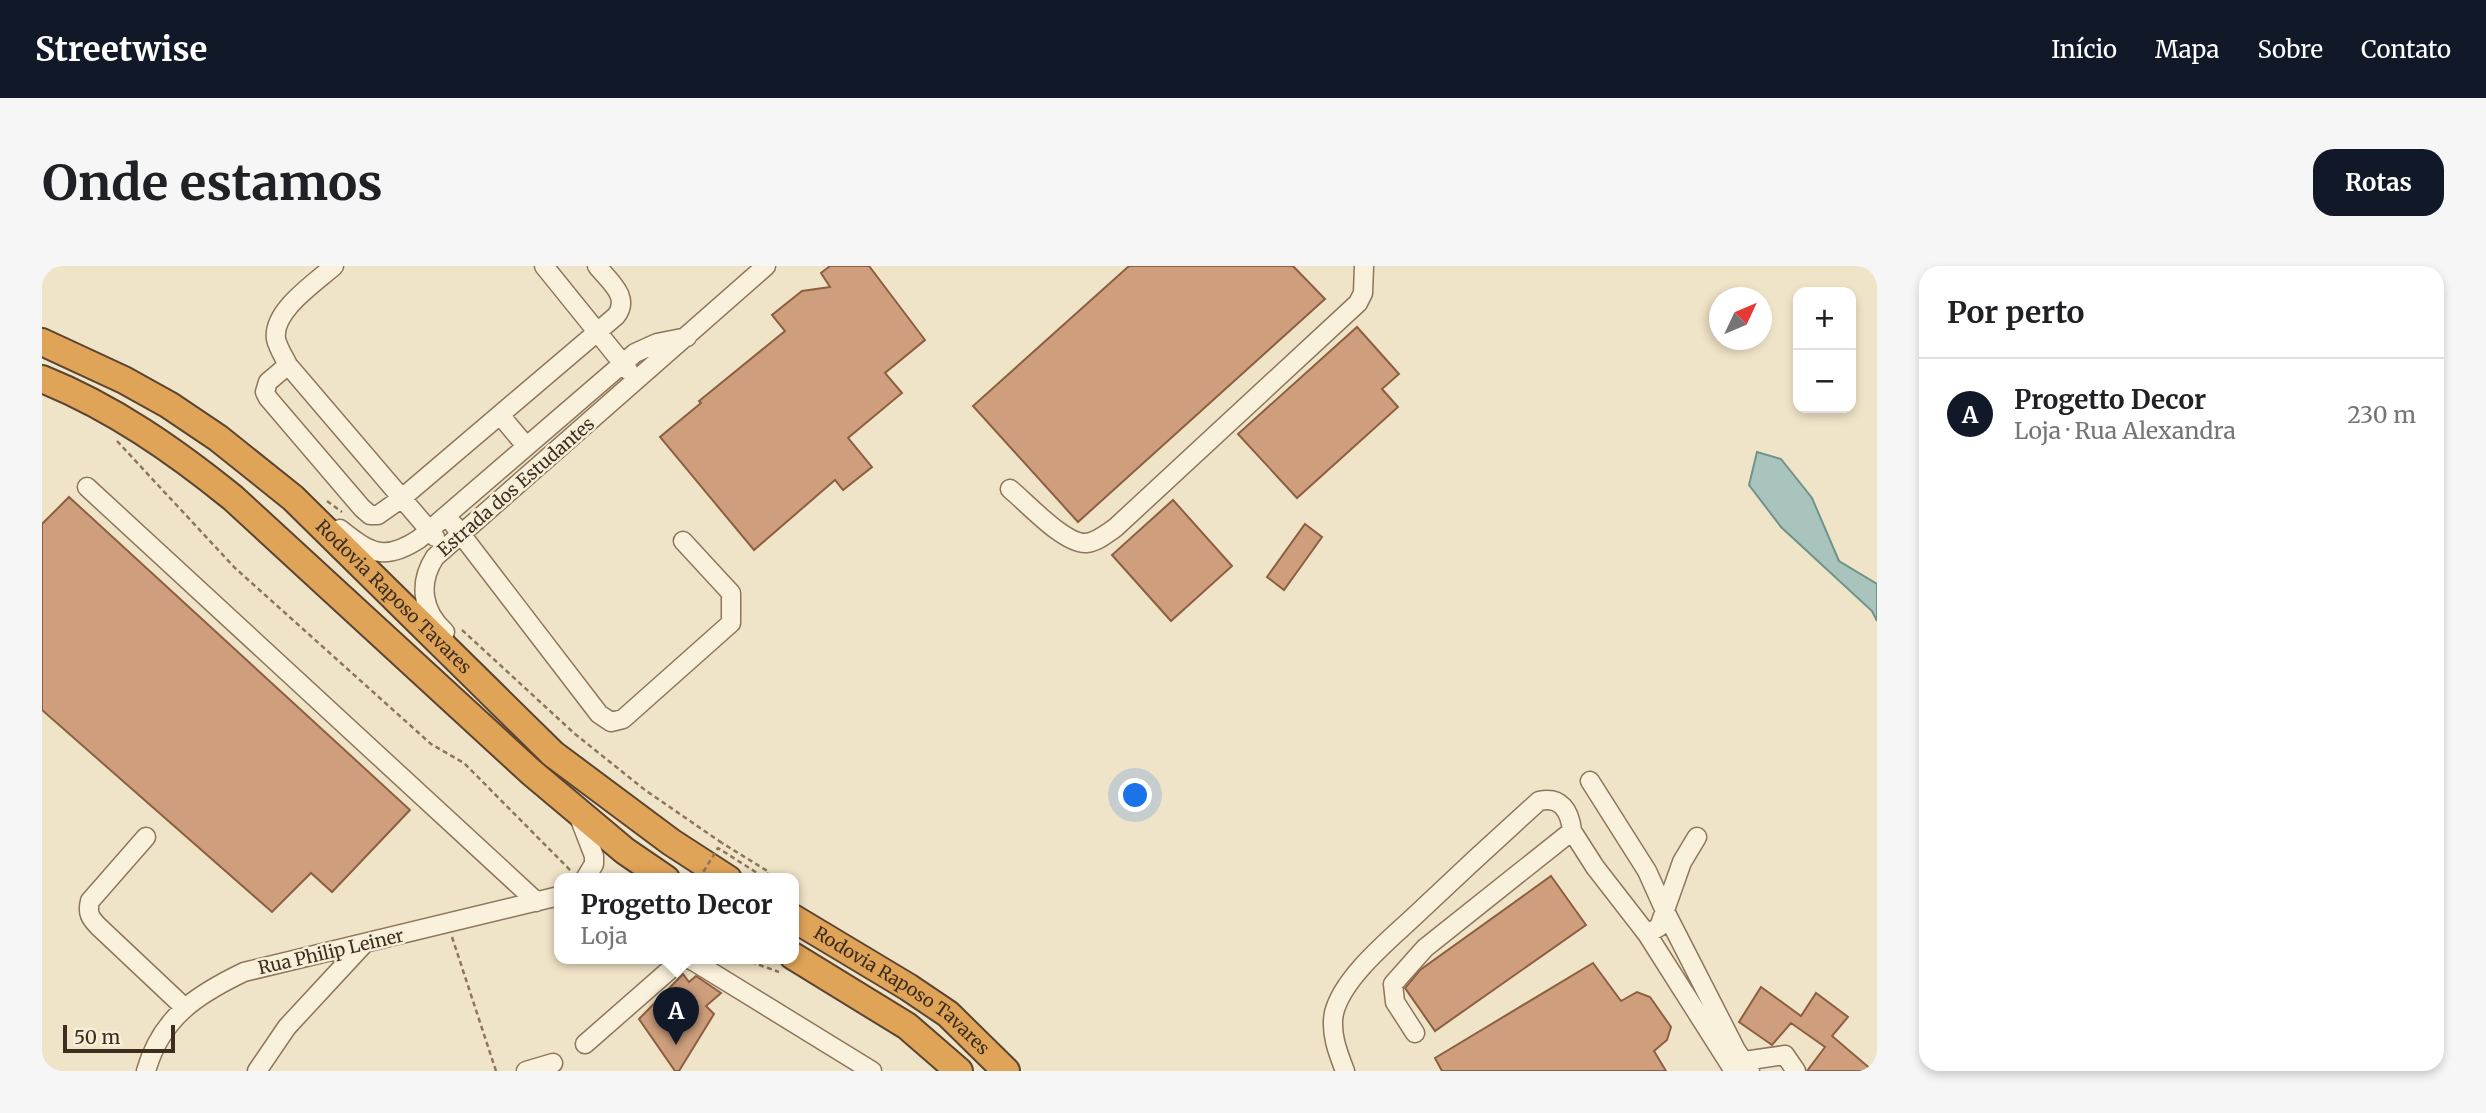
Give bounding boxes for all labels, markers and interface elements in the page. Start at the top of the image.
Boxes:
text: Streetwise [35,29,207,70]
text: Início [2051,34,2117,65]
text: Mapa [2155,34,2219,65]
text: Sobre [2257,34,2323,65]
text: Contato [2361,34,2451,65]
button: Rotas [2313,149,2444,216]
text: Onde estamos [42,152,383,213]
north arrow [1709,287,1772,350]
map controls [1793,287,1856,413]
button: + [1793,287,1856,350]
text: Por perto [1947,293,2085,331]
button: − [1793,350,1856,413]
text: Progetto Decor [2014,383,2206,416]
text: A [1962,400,1978,429]
text: 230 m [2347,400,2416,429]
street label: Estrada dos Estudantes [432,412,599,561]
text: Loja · Rua Alexandra [2014,416,2236,445]
street label: Rodovia Raposo Tavares [311,515,477,679]
your location [1118,778,1152,812]
popup [554,873,799,964]
text: Progetto Decor [580,888,773,921]
text: Loja [580,921,628,950]
street label: Rodovia Raposo Tavares [810,921,995,1060]
street label: Rua Philip Leiner [256,924,406,979]
pin: A [653,987,699,1045]
scale bar [63,1022,175,1054]
text: 50 m [74,1025,120,1049]

